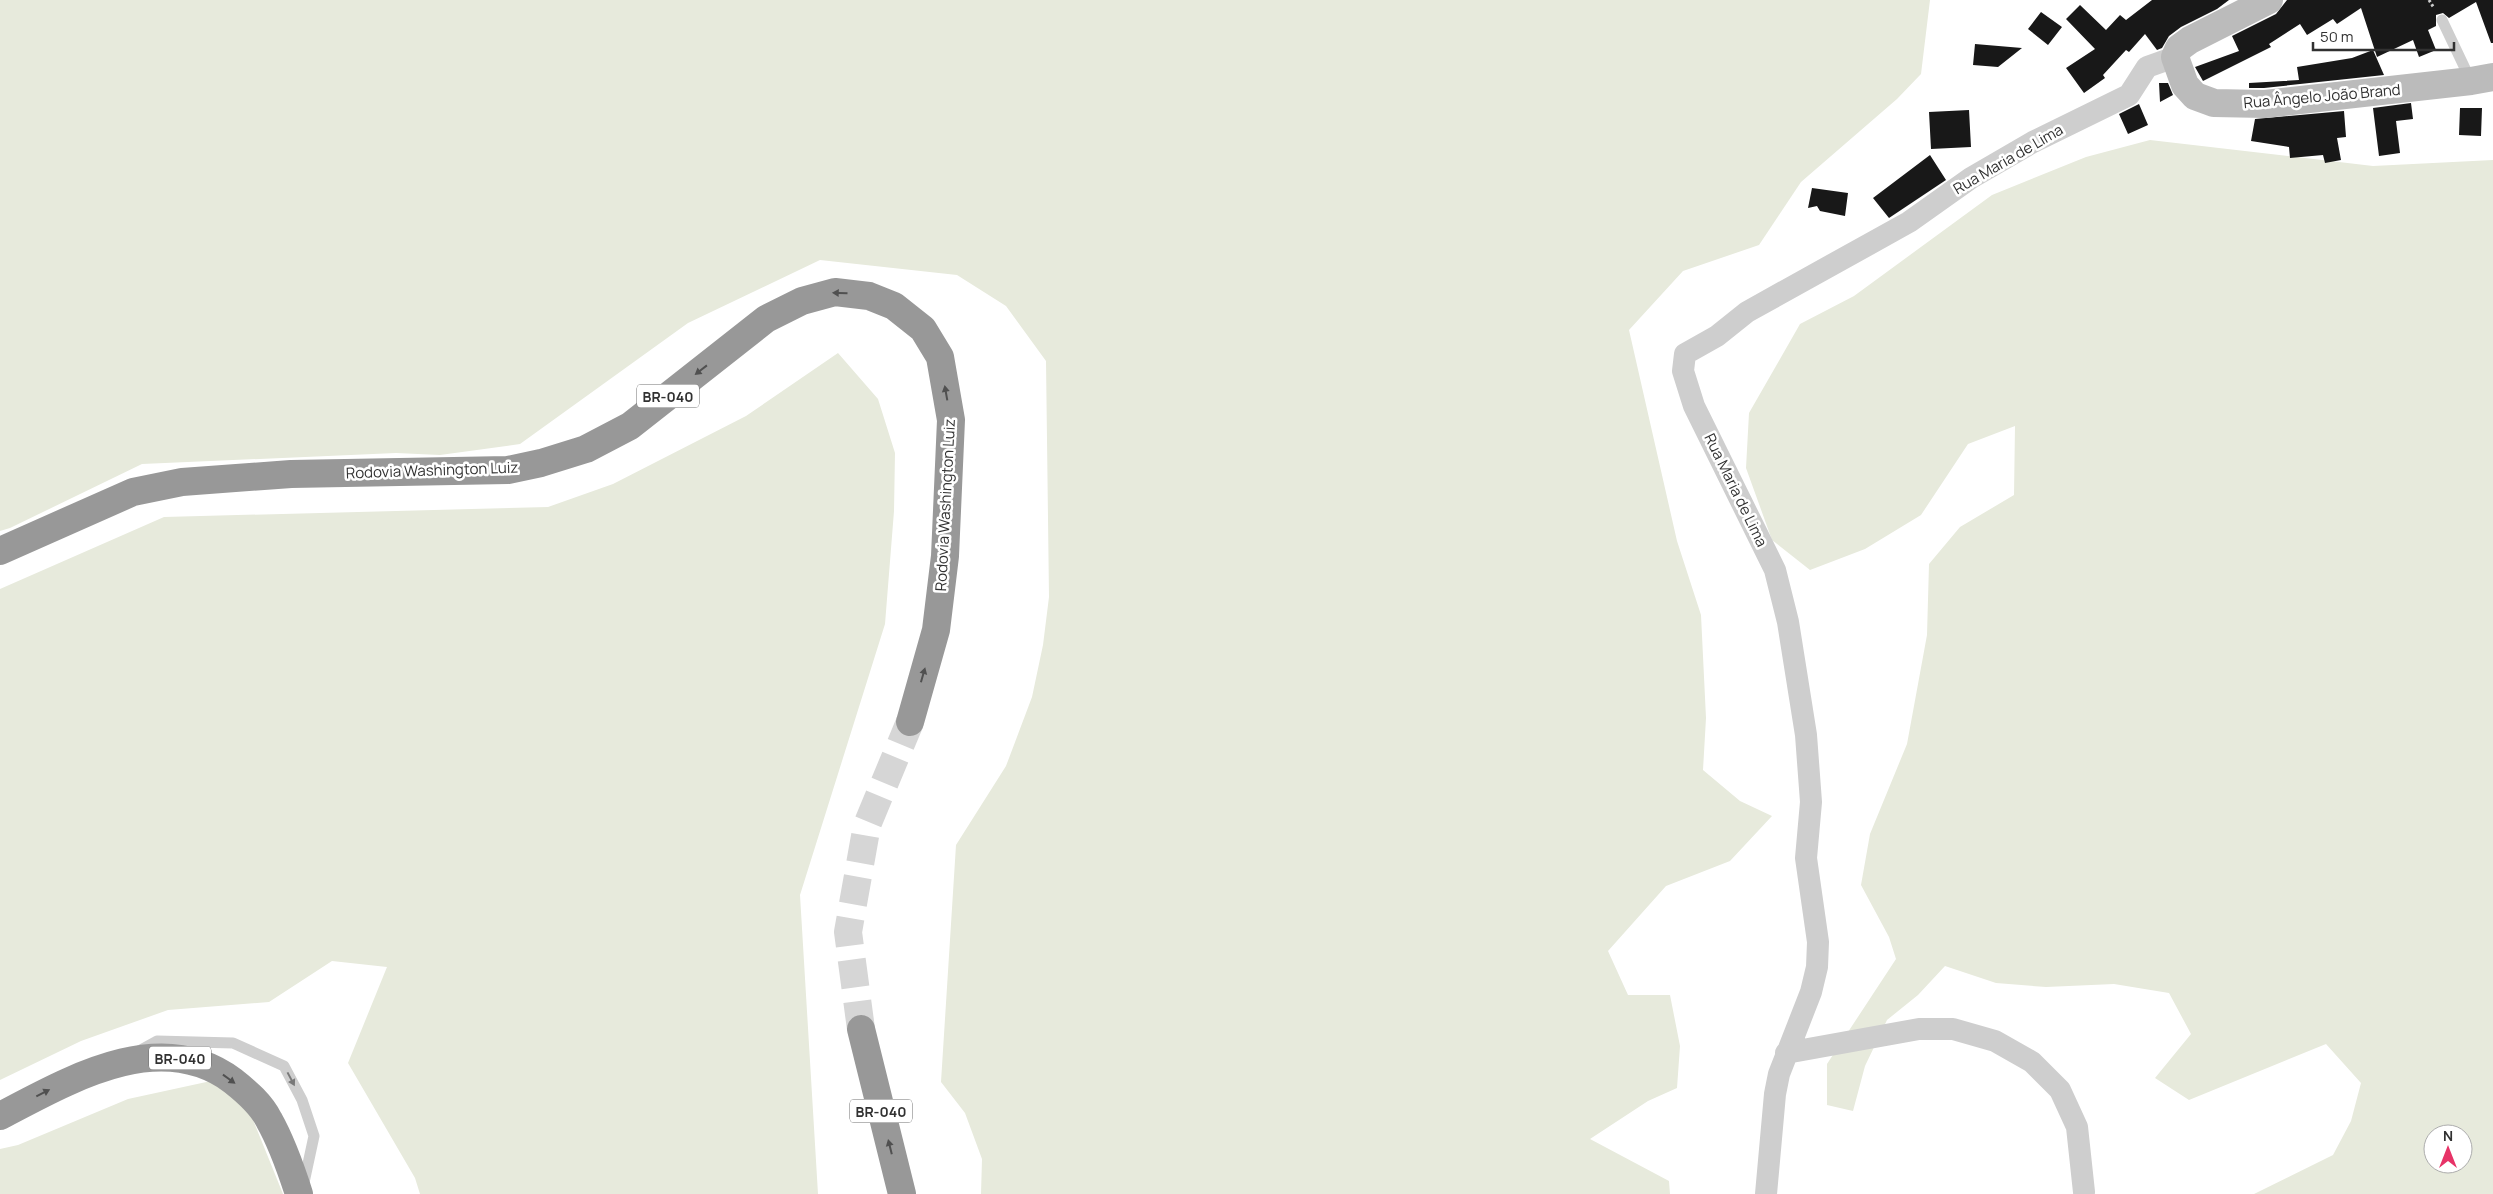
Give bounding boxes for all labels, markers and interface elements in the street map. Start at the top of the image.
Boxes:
scale bar [2313,20,2454,52]
text: 50 m [2320,26,2354,47]
street label: Rua Ângelo João Brand [2243,79,2401,113]
street label: Rua Maria de Lima [1949,119,2067,199]
one-way arrow [832,289,848,297]
one-way arrow [695,365,708,376]
road number: BR-040 [637,384,699,408]
one-way arrow [942,385,950,401]
street label: Rodovia Washington Luiz [930,418,960,592]
street label: Rua Maria de Lima [1699,430,1773,550]
street label: Rodovia Washington Luiz [345,456,519,484]
one-way arrow [920,667,928,682]
road number: BR-040 [149,1046,211,1070]
one-way arrow [287,1071,295,1086]
one-way arrow [223,1073,236,1083]
one-way arrow [36,1089,51,1097]
road number: BR-040 [850,1100,912,1122]
north arrow [2423,1124,2473,1174]
text: N [2443,1126,2453,1145]
one-way arrow [886,1139,894,1154]

